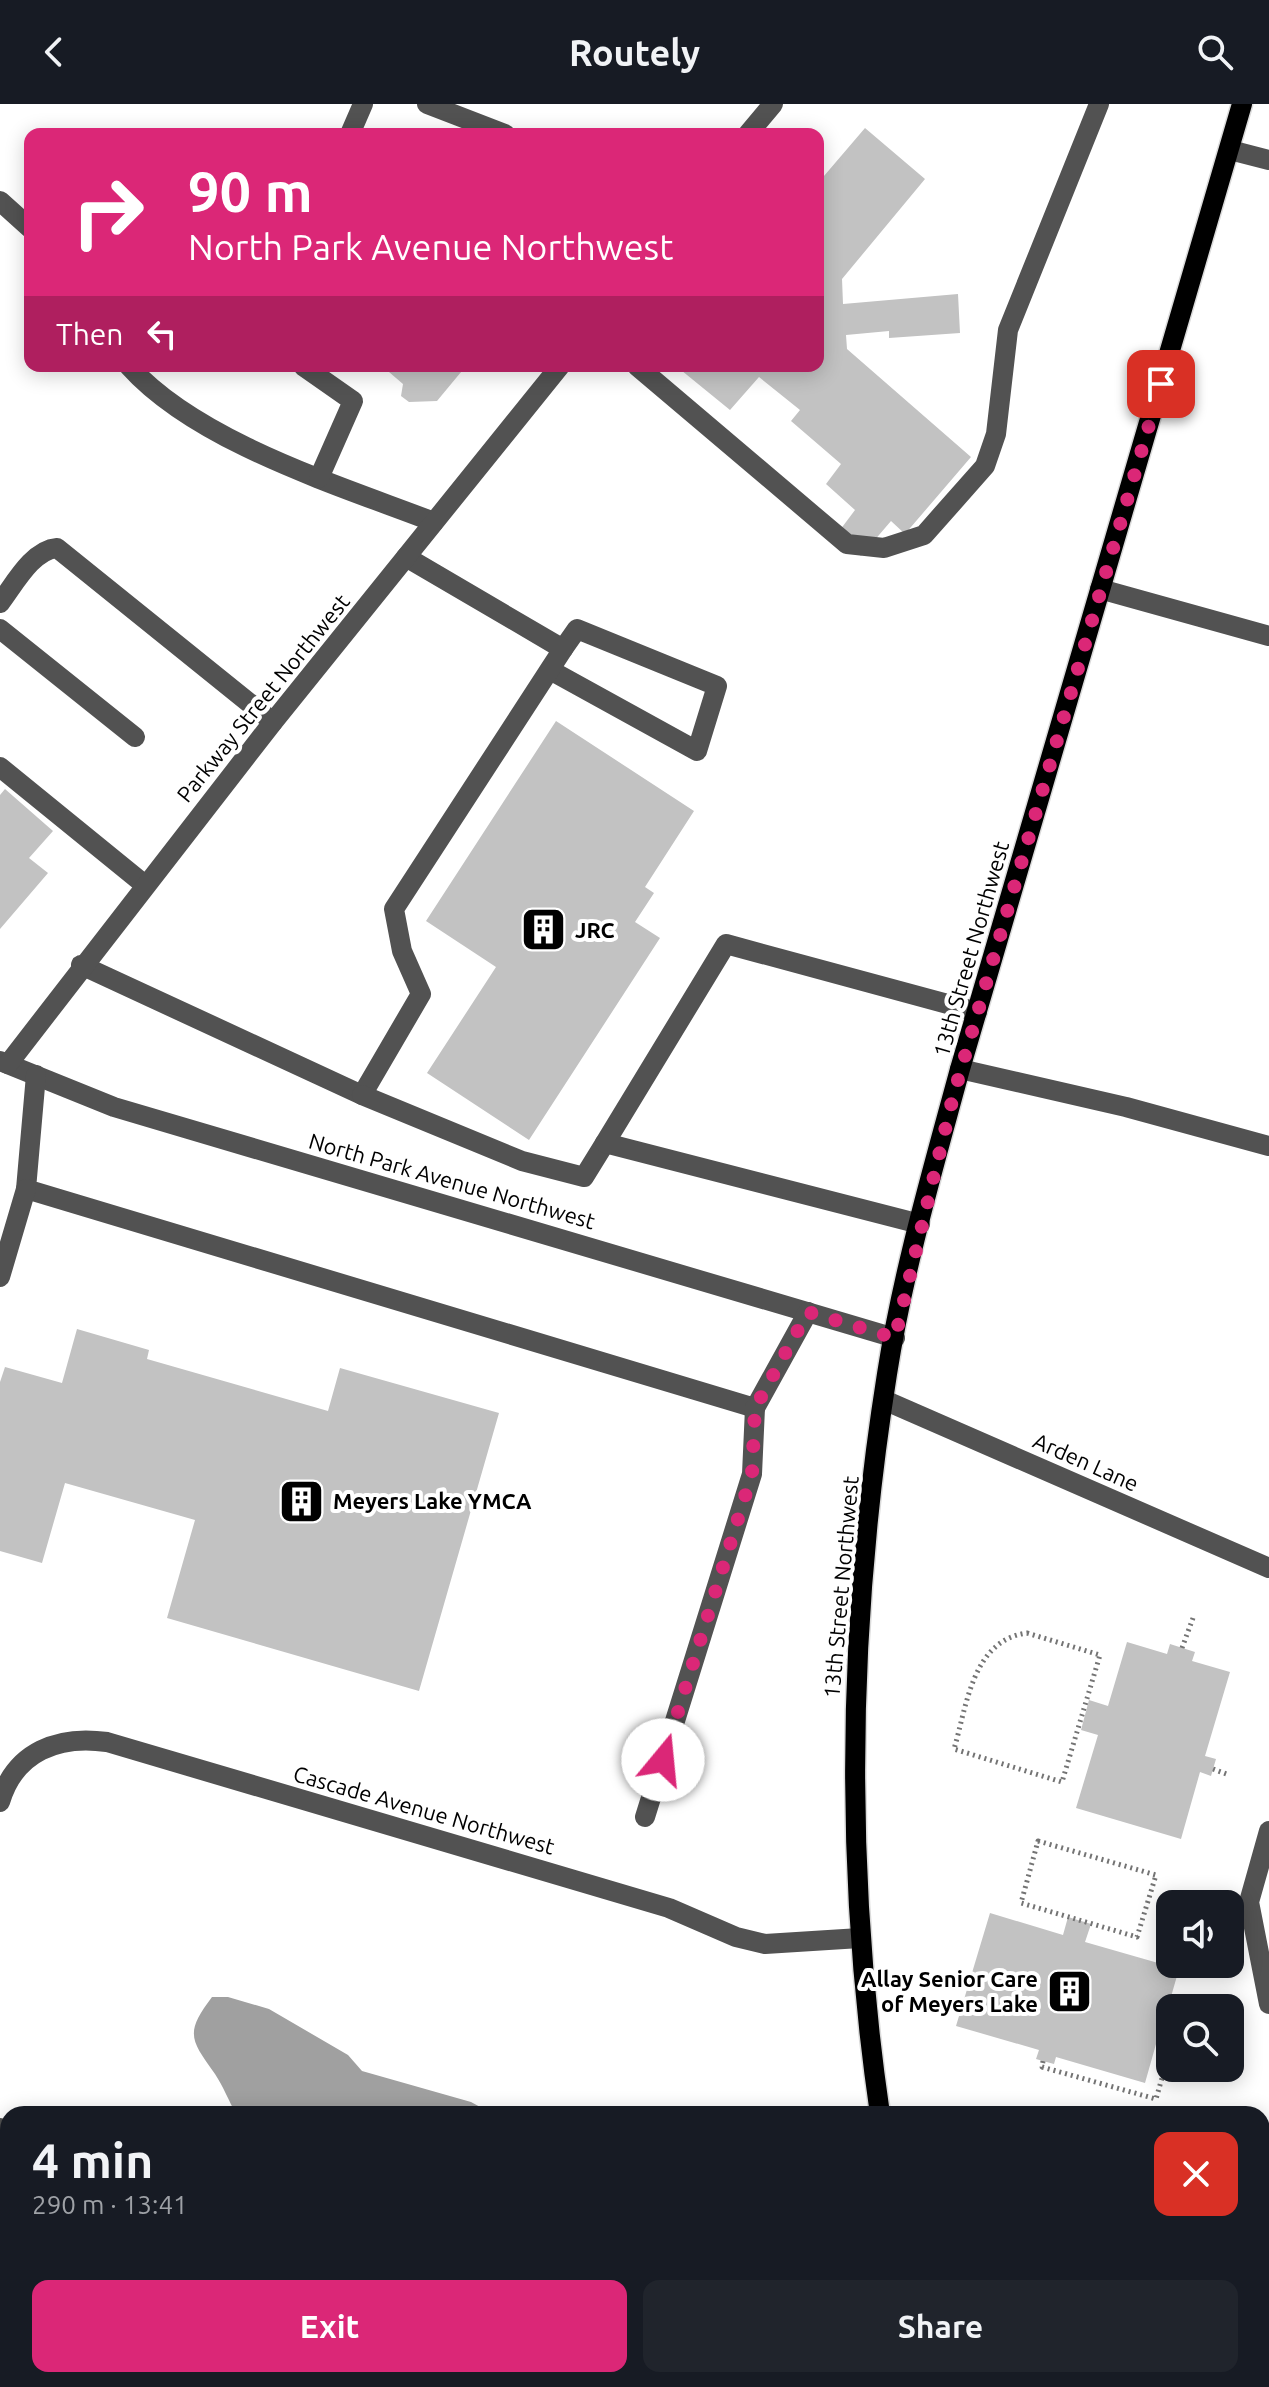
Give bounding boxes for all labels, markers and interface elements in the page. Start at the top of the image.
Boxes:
icon: back [32,30,76,74]
icon: search [1193,30,1237,74]
text: Routely [569,32,700,73]
icon: right [56,160,160,264]
text: 90 m [188,160,313,223]
text: North Park Avenue Northwest [188,226,673,267]
icon: left [140,312,184,356]
text: Then [56,317,124,351]
pin [1127,350,1195,418]
icon: arrive [1139,362,1183,406]
street label: Parkway Street Northwest [171,589,354,806]
street label: 13th Street Northwest [928,838,1013,1059]
building icon: JRC [520,906,568,954]
place label: JRC [575,917,615,942]
street label: North Park Avenue Northwest [306,1128,598,1234]
street label: Arden Lane [1030,1427,1143,1496]
street label: 13th Street Northwest [818,1474,863,1699]
building icon: Meyers Lake YMCA [278,1477,326,1525]
place label: Meyers Lake YMCA [333,1488,532,1513]
position arrow [621,1718,705,1802]
street label: Cascade Avenue Northwest [291,1760,558,1859]
map controls [1156,1890,1244,2082]
button: sound [1156,1890,1244,1978]
place label: Allay Senior Care of Meyers Lake [861,1966,1038,2016]
building icon: Allay Senior Care of Meyers Lake [1045,1968,1093,2016]
button: search [1156,1994,1244,2082]
button: close [1154,2132,1238,2216]
text: 4 min [32,2133,153,2187]
text: 290 m · 13:41 [32,2190,188,2219]
button: Exit [32,2280,627,2372]
button: Share [643,2280,1238,2372]

